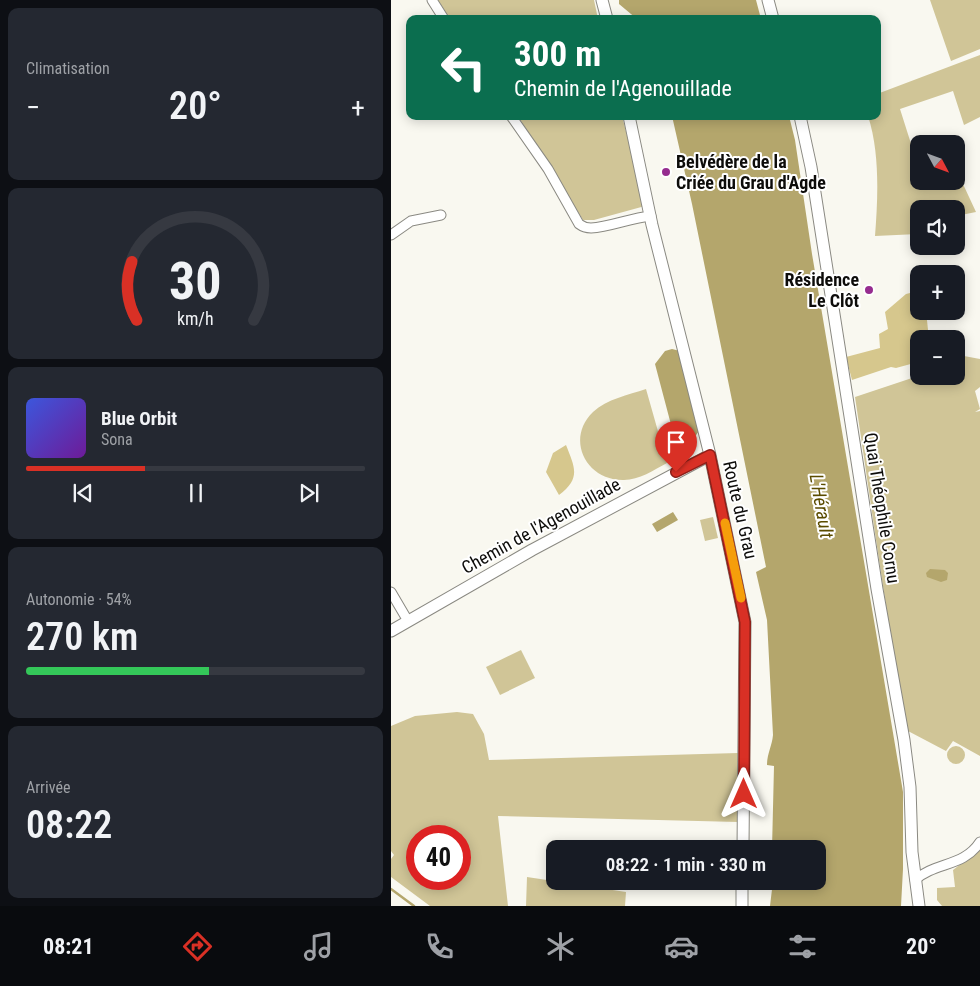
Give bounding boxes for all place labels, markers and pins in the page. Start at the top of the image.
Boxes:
place label: Belvédère de la Criée du Grau d'Agde [676,151,826,193]
marker: Belvédère de la Criée du Grau d'Agde [660,166,672,178]
place label: Résidence Le Clôt [784,269,859,311]
marker: Résidence Le Clôt [863,284,875,296]
pin [655,421,697,472]

